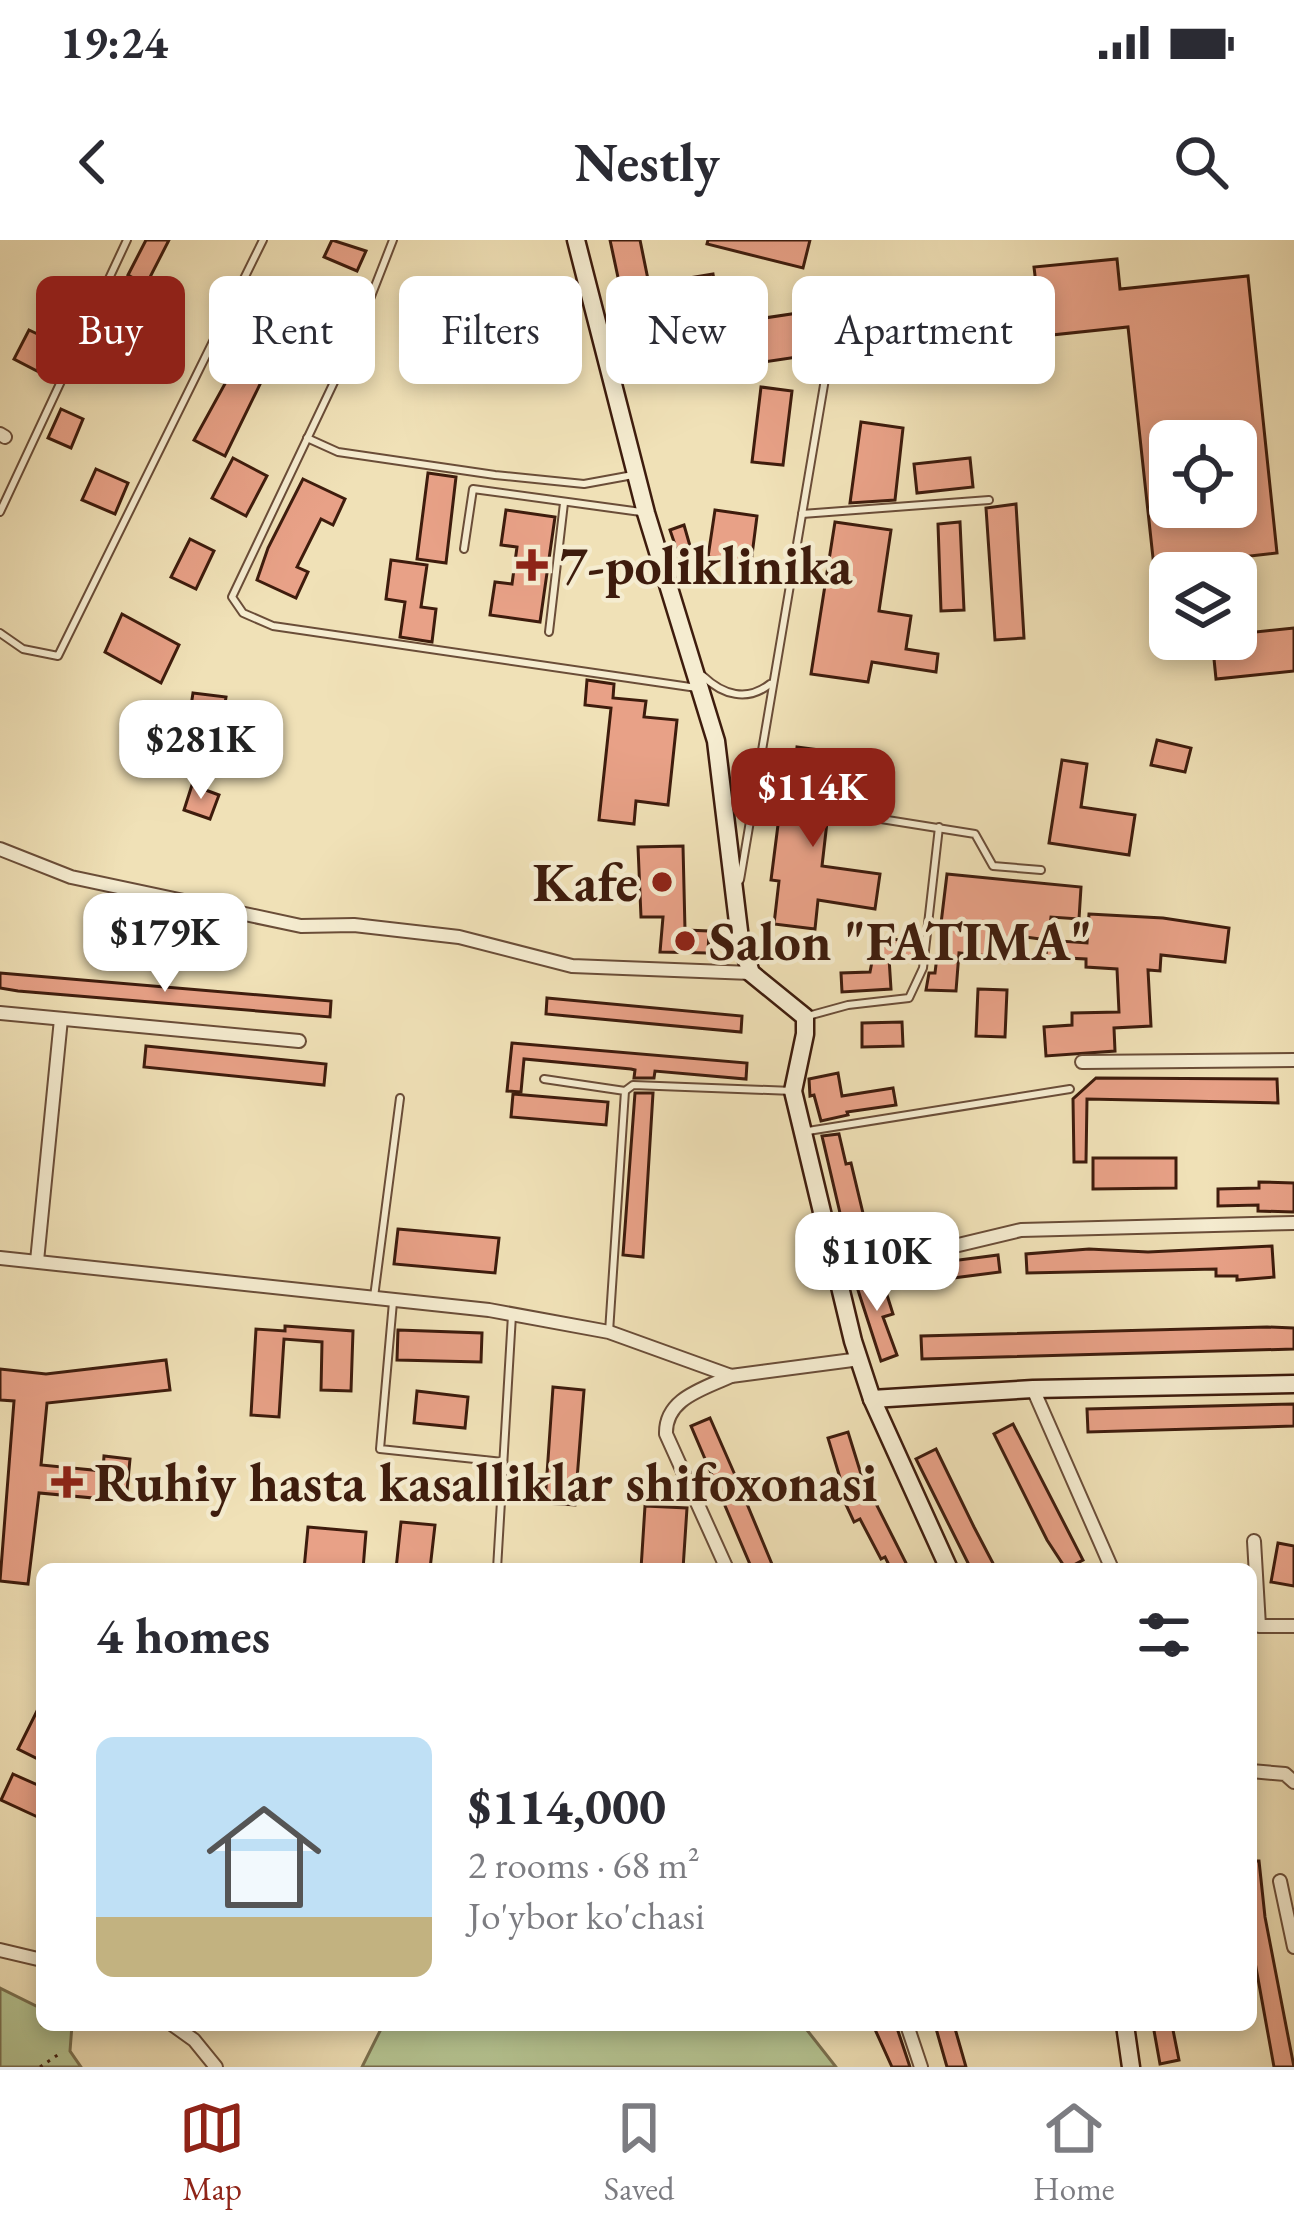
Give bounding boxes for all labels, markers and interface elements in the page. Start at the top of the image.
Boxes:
text: 19:24 [60,13,168,71]
text: Nestly [574,127,720,197]
icon: back [60,129,126,195]
icon: search [1168,129,1234,195]
chip: Buy [36,276,185,384]
chip: Rent [209,276,375,384]
chip: Filters [399,276,582,384]
chip: New [606,276,768,384]
chip: Apartment [792,276,1055,384]
map controls [1149,420,1257,660]
button: locate [1149,420,1257,528]
place label: 7-poliklinika [559,530,853,600]
marker: 7-poliklinika [516,549,548,581]
button: layers [1149,552,1257,660]
pin: $281K [117,700,285,802]
text: $281K [146,713,256,764]
pin: $114K [729,748,897,850]
text: $114K [758,761,868,812]
place label: Kafe [533,847,638,917]
marker: Kafe [649,869,675,895]
pin: $179K [81,893,249,995]
text: $179K [110,906,220,957]
place label: Salon "FATIMA" [709,906,1092,976]
marker: Salon "FATIMA" [672,928,698,954]
pin: $110K [793,1212,961,1314]
text: $110K [822,1225,932,1276]
place label: Ruhiy hasta kasalliklar shifoxonasi [94,1447,877,1517]
marker: Ruhiy hasta kasalliklar shifoxonasi [51,1466,83,1498]
text: 4 homes [96,1602,270,1668]
icon: filters [1131,1602,1197,1668]
text: $114,000 [468,1773,666,1839]
icon: home [192,1785,336,1929]
text: 2 rooms · 68 m² [468,1839,700,1890]
text: Jo'ybor ko'chasi [468,1890,705,1941]
tab: Map [179,2095,245,2210]
tab: Saved [604,2095,675,2210]
tab: Home [1033,2095,1115,2210]

